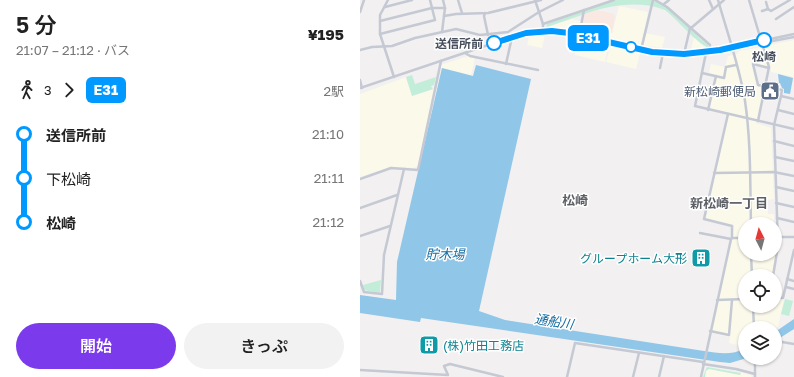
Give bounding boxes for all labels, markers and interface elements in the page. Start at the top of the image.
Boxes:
text: 5 分 [16,11,57,38]
text: ¥195 [308,25,344,43]
line badge: E31 [565,25,611,51]
text: E31 [576,29,600,46]
marker: 松崎 [756,32,772,48]
marker: 送信所前 [486,35,502,51]
place label: 送信所前 [435,36,483,51]
unlabelled marker [625,41,637,53]
text: 21:07 – 21:12 · バス [16,42,130,58]
place label: 松崎 [752,49,776,64]
icon: walk [16,79,38,101]
icon: forward [58,79,80,101]
public building icon: 新松崎郵便局 [759,80,781,102]
text: E31 [94,81,118,98]
text: 3 [44,82,52,98]
text: 2駅 [323,83,344,99]
place label: 新松崎郵便局 [684,84,756,99]
text: 送信所前 [46,126,106,144]
text: 21:10 [312,126,344,142]
text: 下松崎 [46,170,91,188]
text: 21:11 [314,170,344,186]
district label: 松崎 [562,192,588,208]
district label: 新松崎一丁目 [690,195,768,211]
text: 松崎 [46,214,76,232]
text: 21:12 [312,214,344,230]
north arrow [738,217,782,261]
map controls [738,217,782,365]
water label: 貯木場 [425,246,466,262]
building icon: グループホーム大形 [690,247,712,269]
place label: グループホーム大形 [580,251,687,266]
button: locate [738,269,782,313]
water label: 通船川 [533,310,576,332]
button: layers [738,321,782,365]
button: 開始 [16,323,176,369]
button: きっぷ [184,323,344,369]
building icon: (株)竹田工務店 [418,334,440,356]
place label: (株)竹田工務店 [443,338,524,353]

